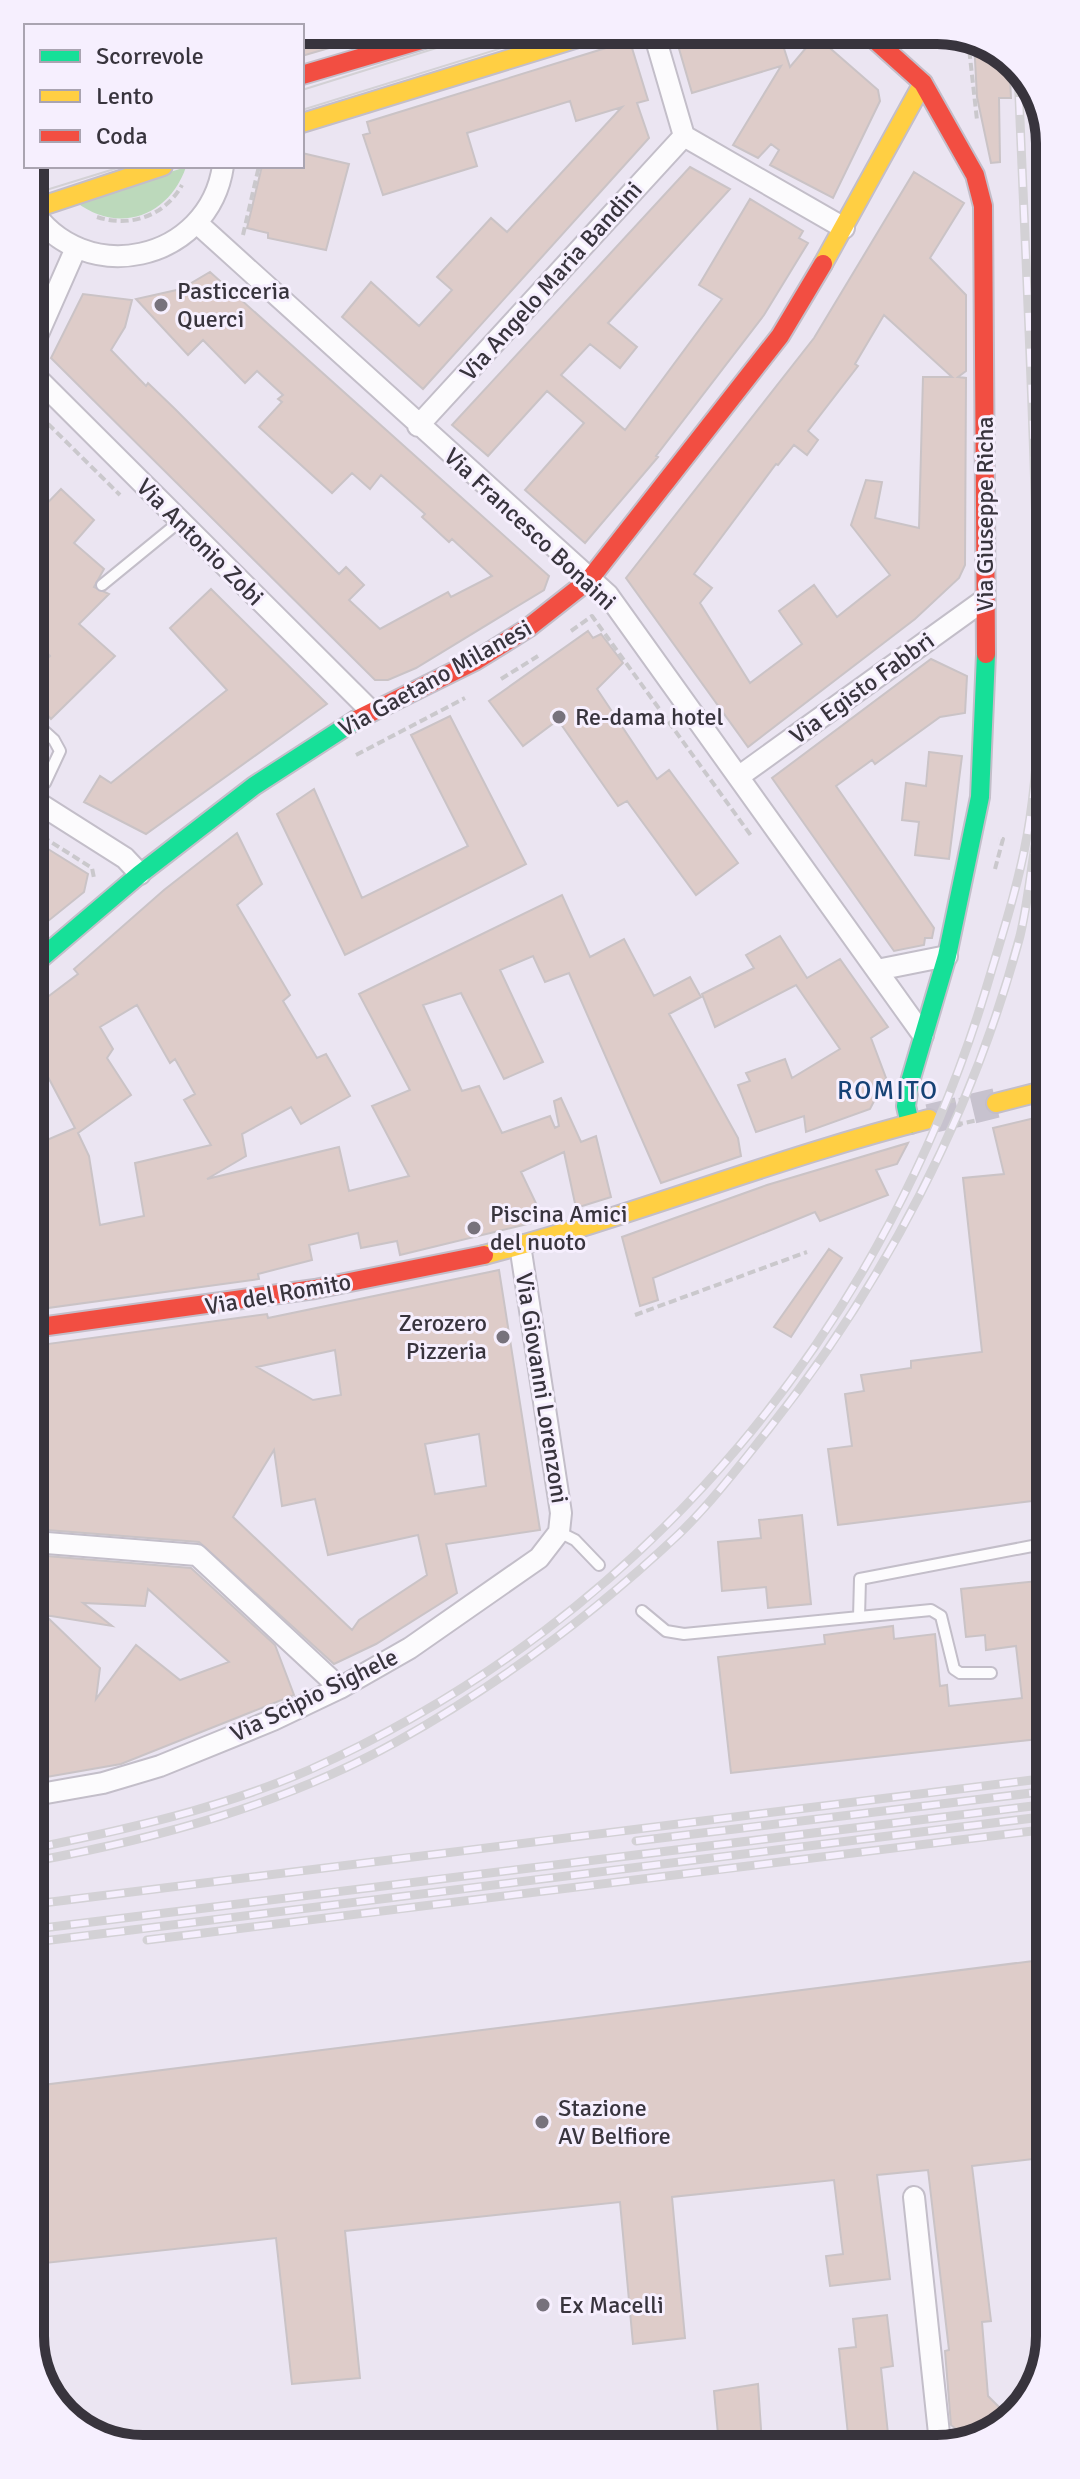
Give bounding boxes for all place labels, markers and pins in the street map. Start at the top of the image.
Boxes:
place label: Pasticceria Querci [177,276,290,334]
marker: Pasticceria Querci [152,296,170,314]
place label: Re-dama hotel [575,702,724,732]
marker: Re-dama hotel [550,708,568,726]
place label: Piscina Amici del nuoto [490,1199,628,1257]
marker: Piscina Amici del nuoto [465,1219,483,1237]
place label: Zerozero Pizzeria [398,1308,487,1366]
marker: Zerozero Pizzeria [494,1328,512,1346]
place label: Stazione AV Belfiore [558,2093,671,2151]
marker: Stazione AV Belfiore [533,2113,551,2131]
place label: Ex Macelli [559,2290,664,2320]
marker: Ex Macelli [534,2296,552,2314]

